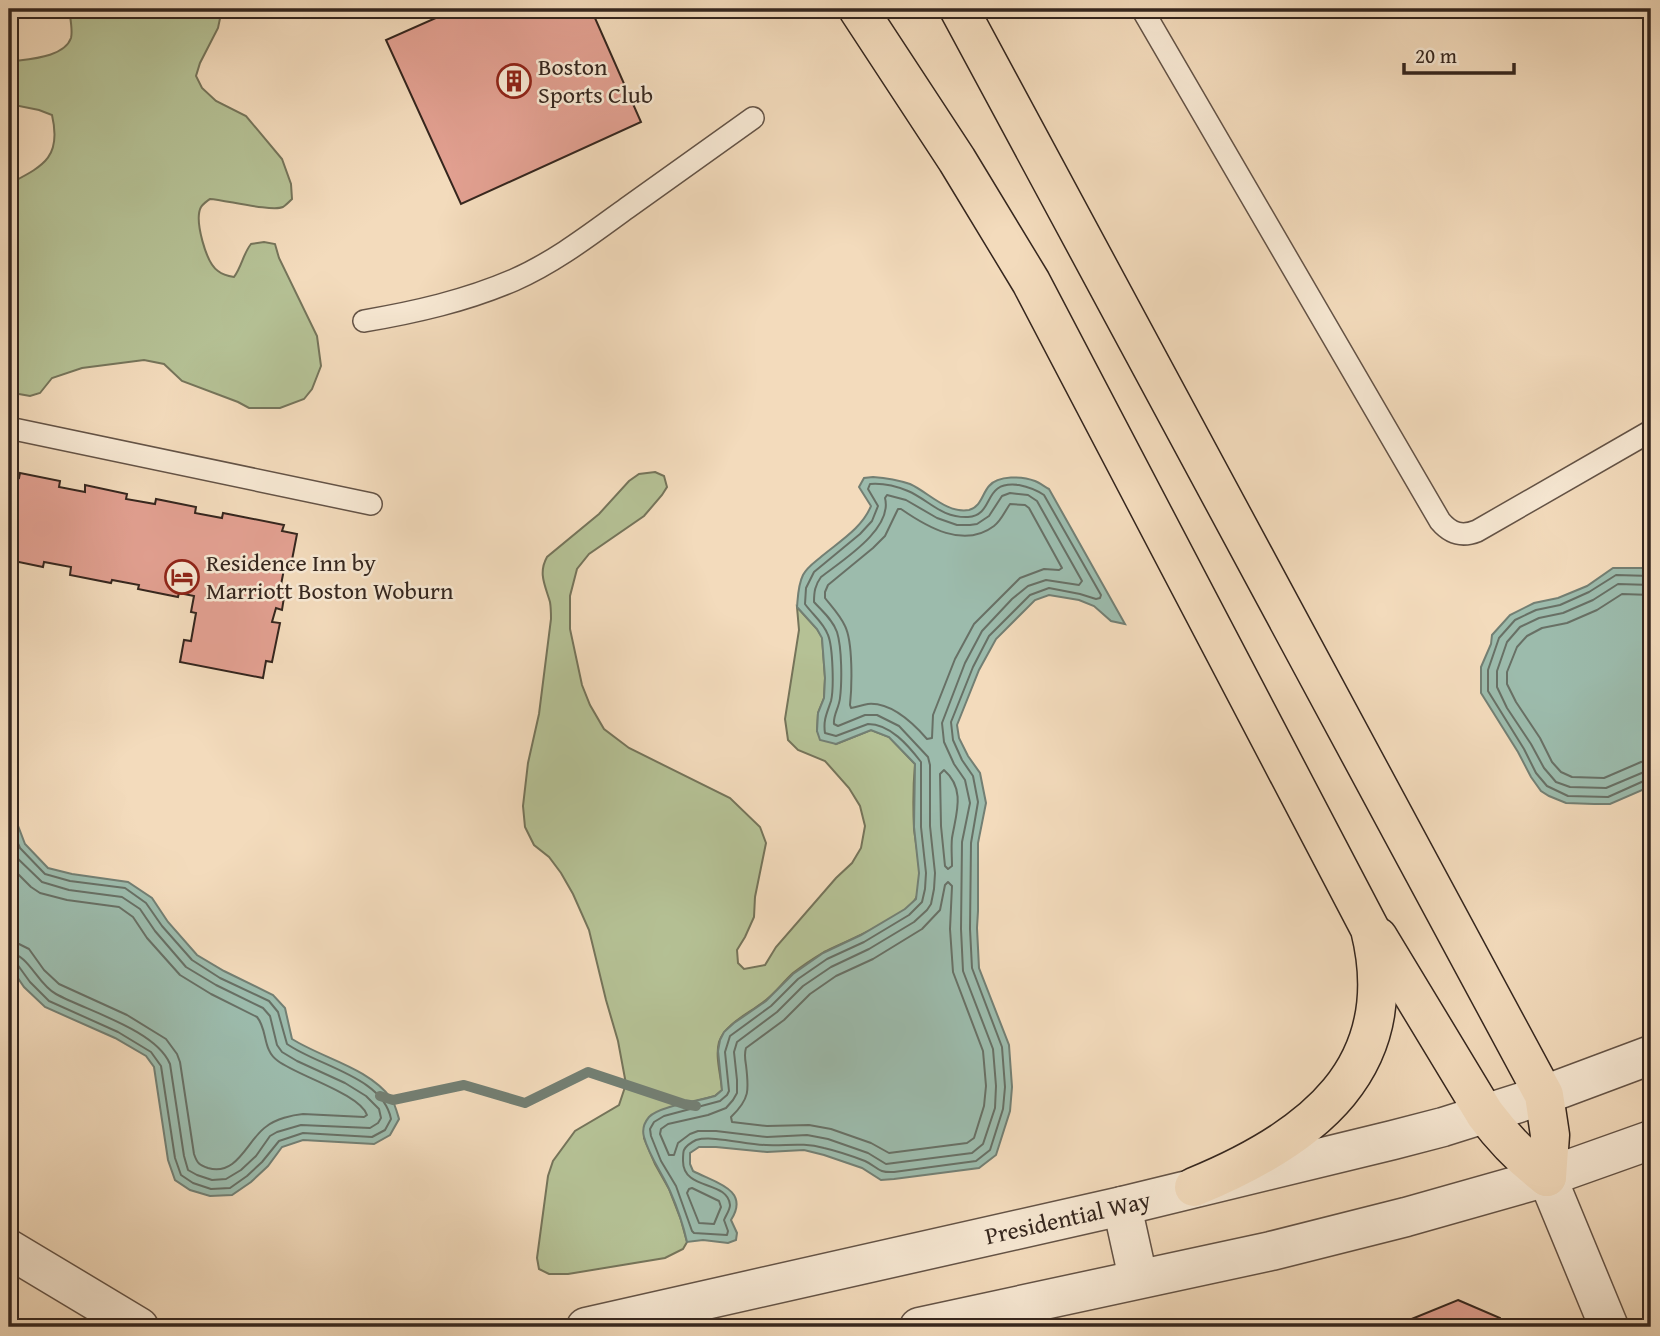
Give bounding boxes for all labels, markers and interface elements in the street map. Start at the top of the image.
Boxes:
scale bar [1404,32,1515,76]
text: 20 m [1415,40,1457,71]
place label: Boston Sports Club [538,49,653,112]
building icon: Boston Sports Club [495,62,533,100]
place label: Residence Inn by Marriott Boston Woburn [206,545,454,608]
hotel icon: Residence Inn by Marriott Boston Woburn [163,558,201,596]
street label: Presidential Way [982,1182,1154,1253]

